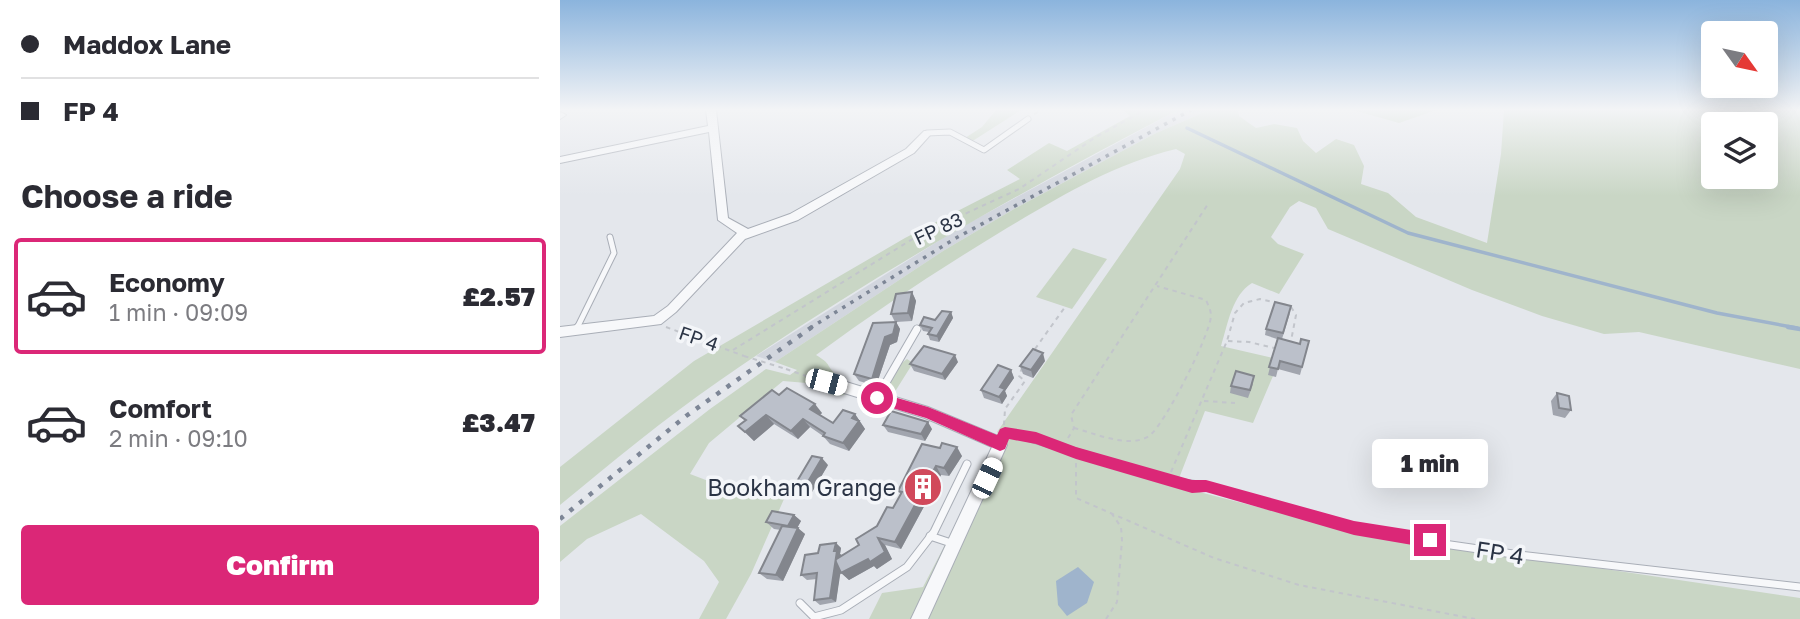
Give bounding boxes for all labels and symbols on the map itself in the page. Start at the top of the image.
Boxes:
north arrow [1701,21,1778,98]
street label: FP 83 [910,207,966,249]
street label: FP 4 [676,321,722,355]
car [803,366,850,398]
route start [861,382,893,414]
callout: 1 min [1372,438,1488,488]
car [969,455,1006,501]
building icon: Bookham Grange [902,466,944,508]
place label: Bookham Grange [707,473,896,501]
route end [1414,524,1446,556]
street label: FP 4 [1474,534,1526,570]

